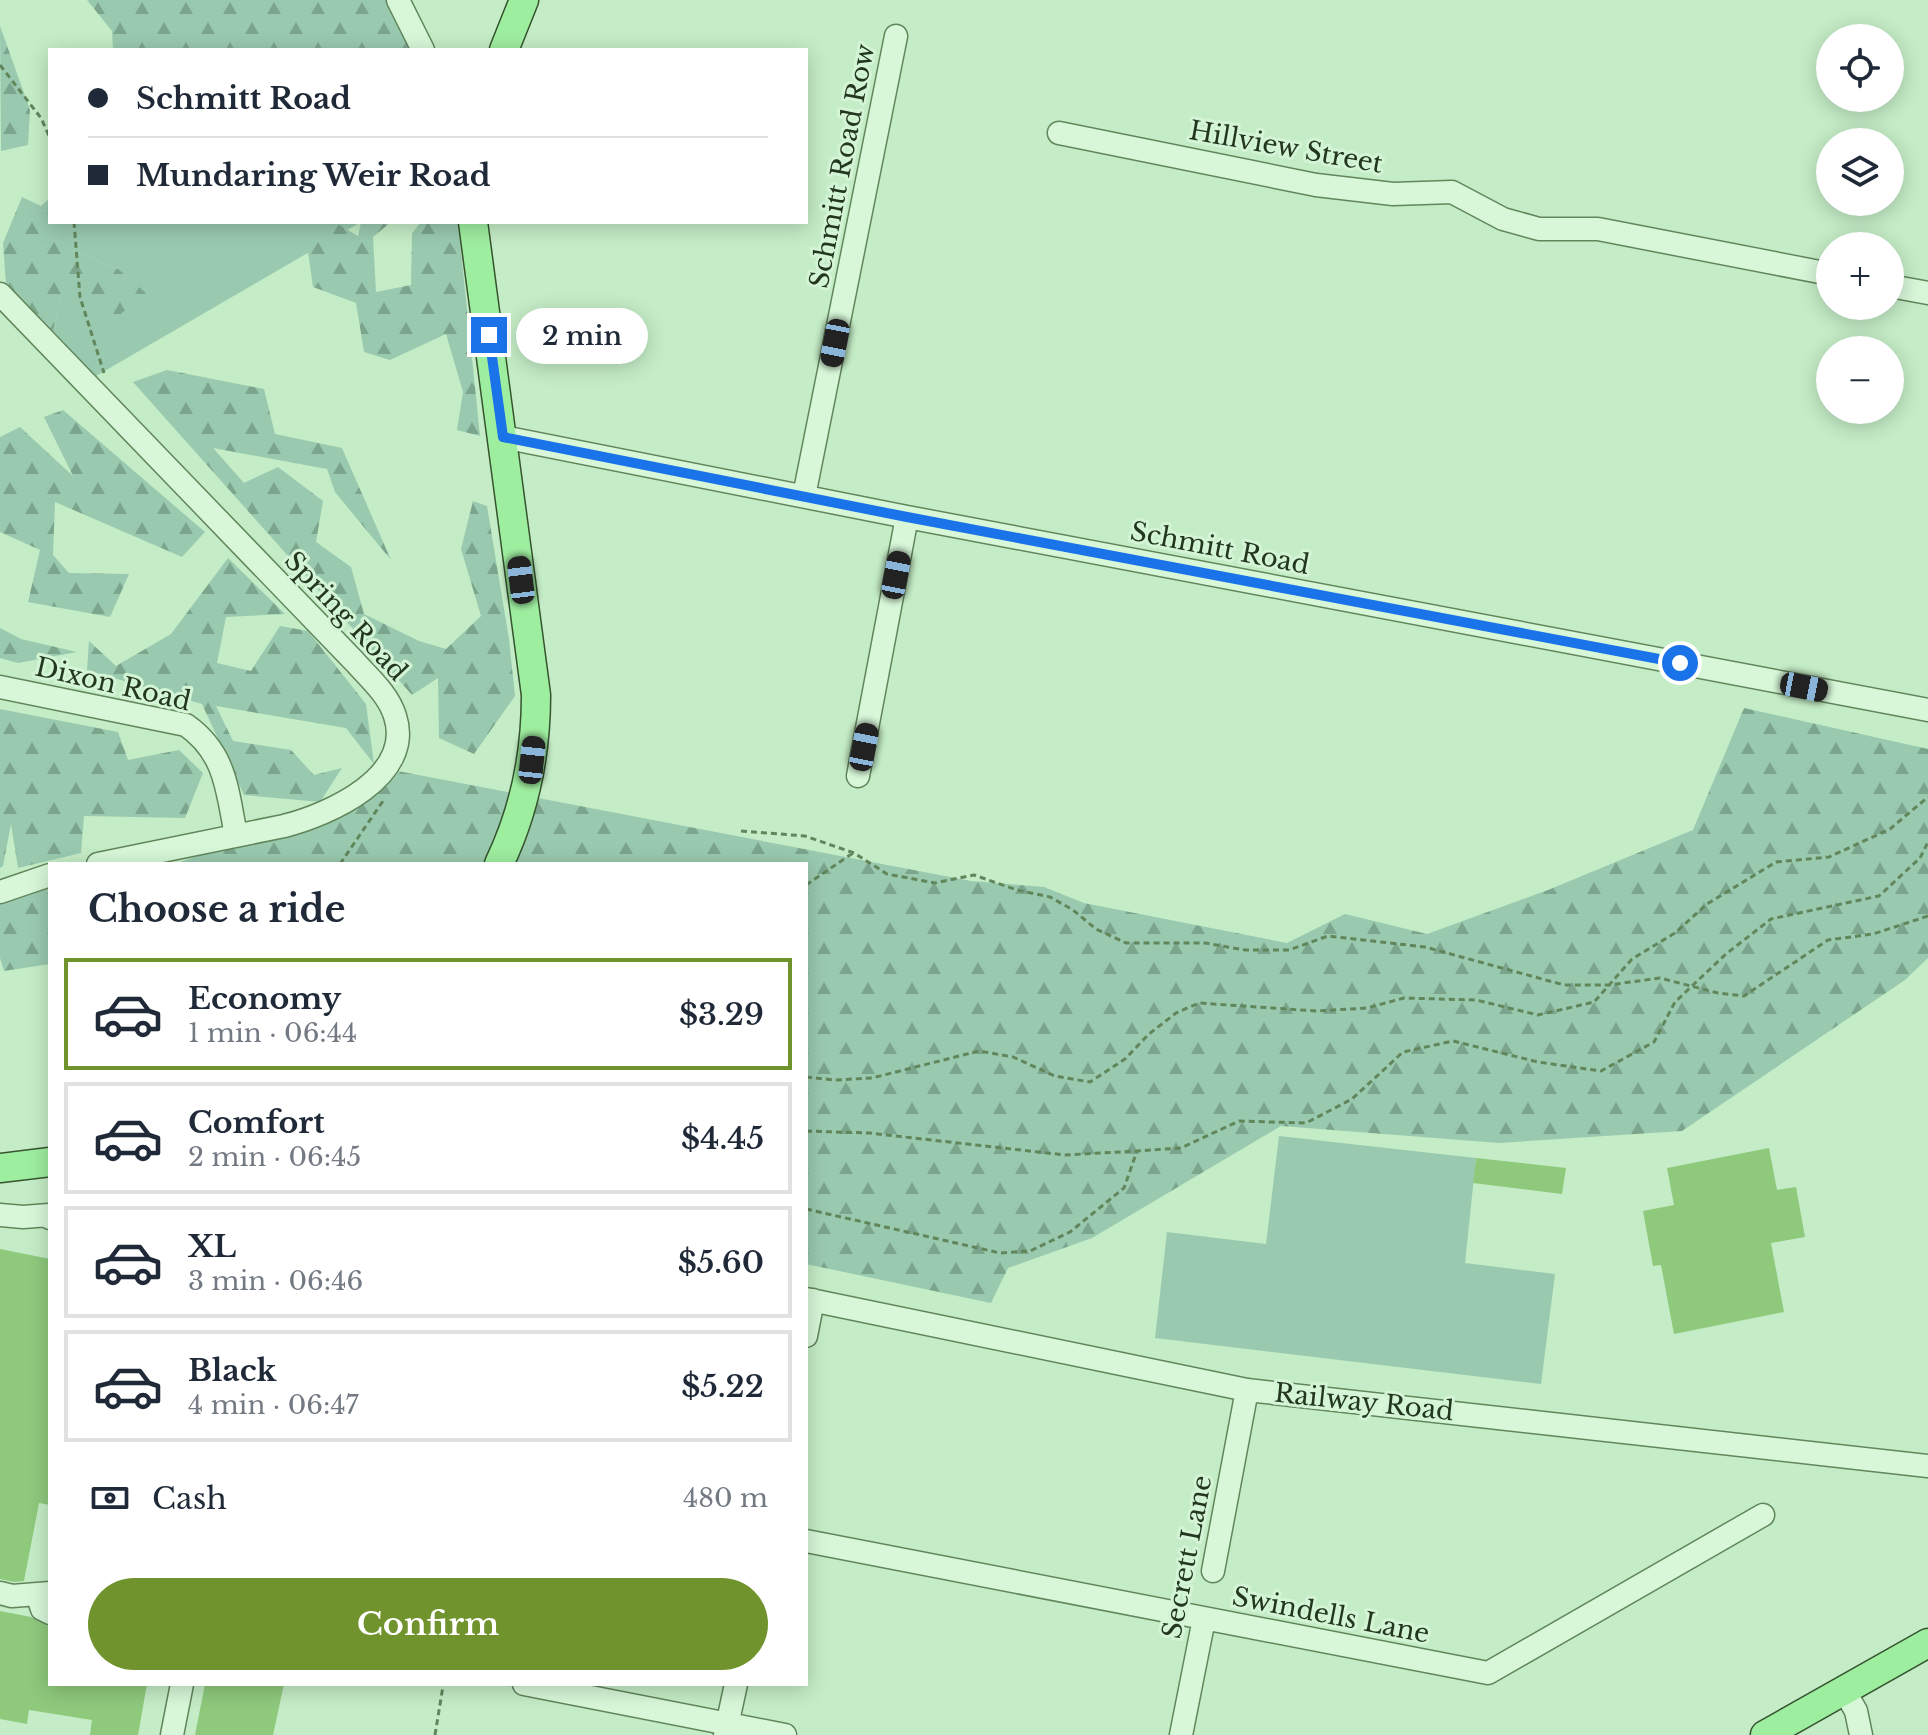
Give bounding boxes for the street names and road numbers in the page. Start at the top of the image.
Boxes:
street label: Schmitt Road Row [803,41,881,291]
street label: Hillview Street [1187,114,1385,180]
street label: Schmitt Road [1128,515,1312,581]
street label: Spring Road [278,545,414,687]
street label: Dixon Road [32,651,194,717]
street label: Railway Road [1273,1377,1455,1427]
street label: Secrett Lane [1155,1473,1219,1641]
street label: Swindells Lane [1230,1580,1432,1650]

